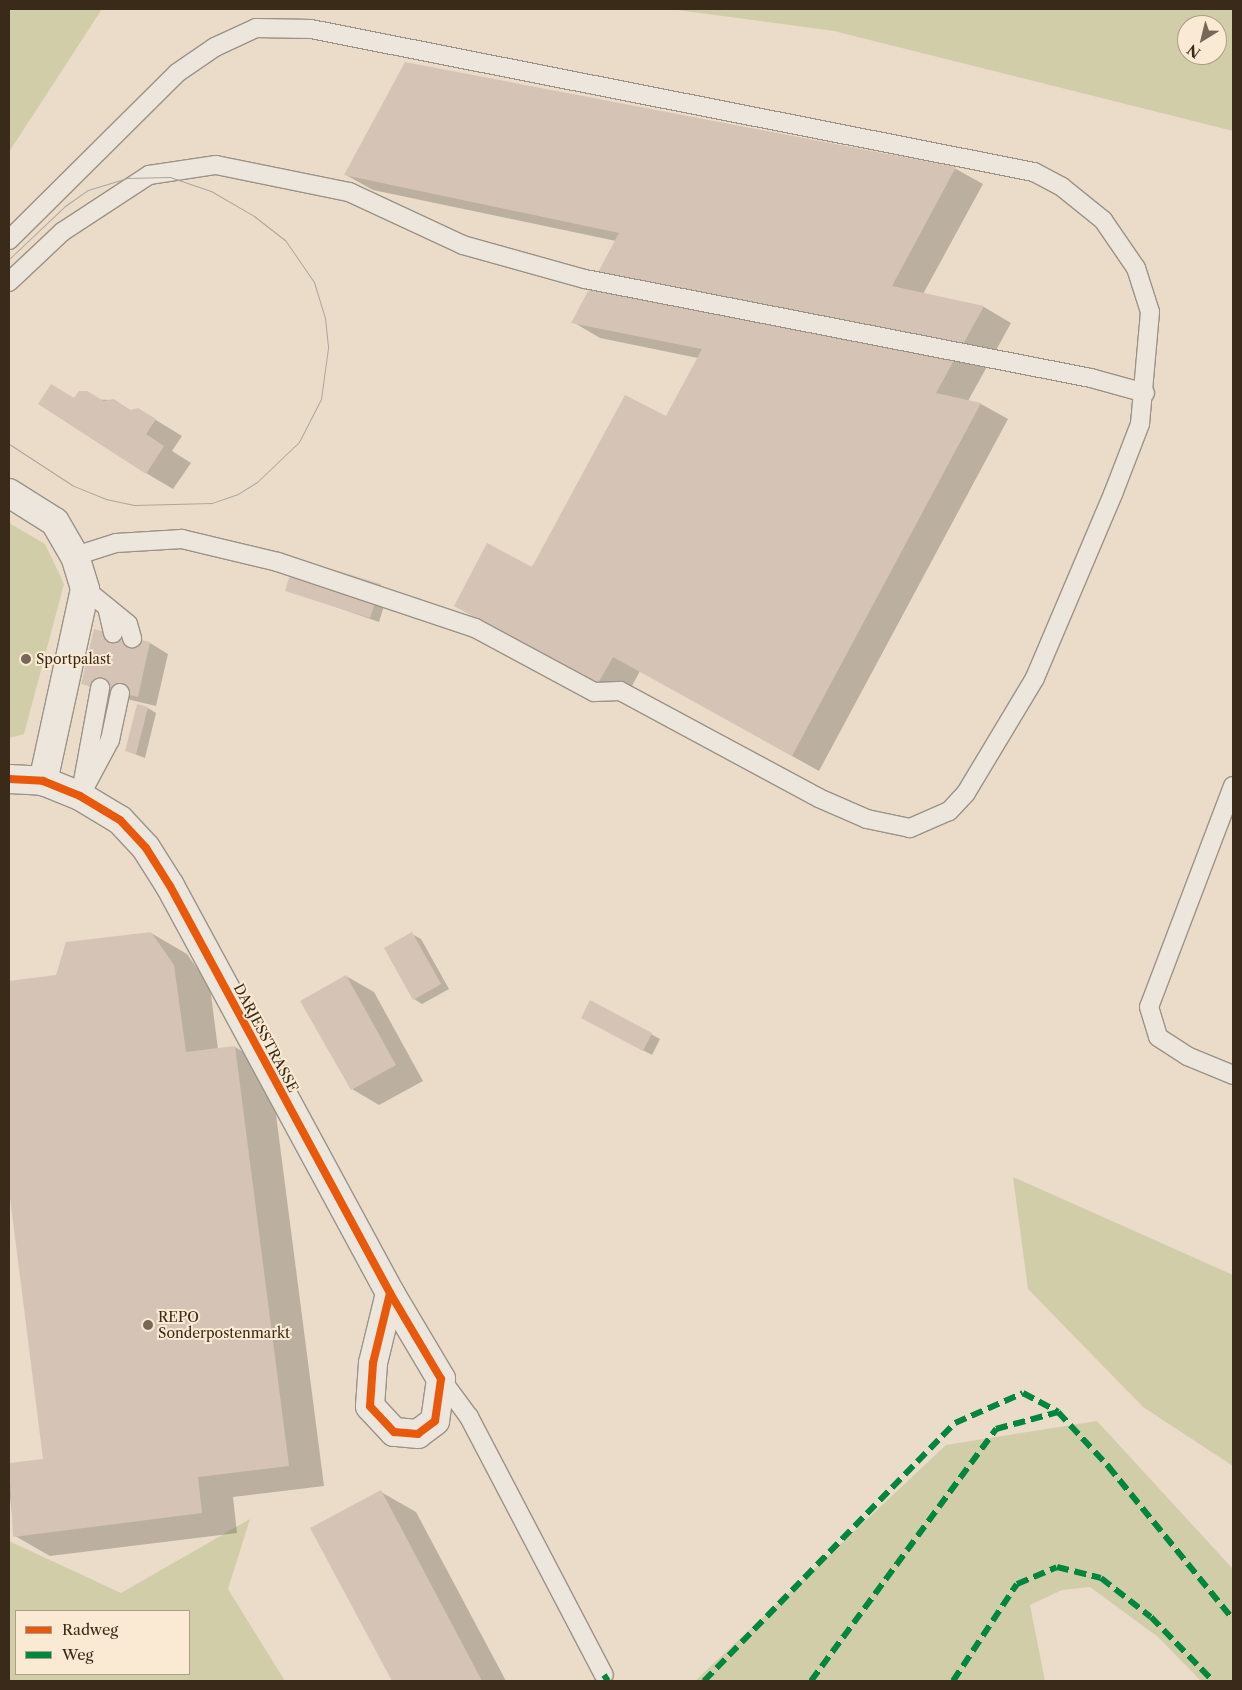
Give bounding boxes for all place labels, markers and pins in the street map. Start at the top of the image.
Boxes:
place label: Sportpalast [36,651,111,667]
marker: Sportpalast [20,653,32,665]
place label: REPO Sonderpostenmarkt [158,1309,290,1341]
marker: REPO Sonderpostenmarkt [142,1319,154,1331]

